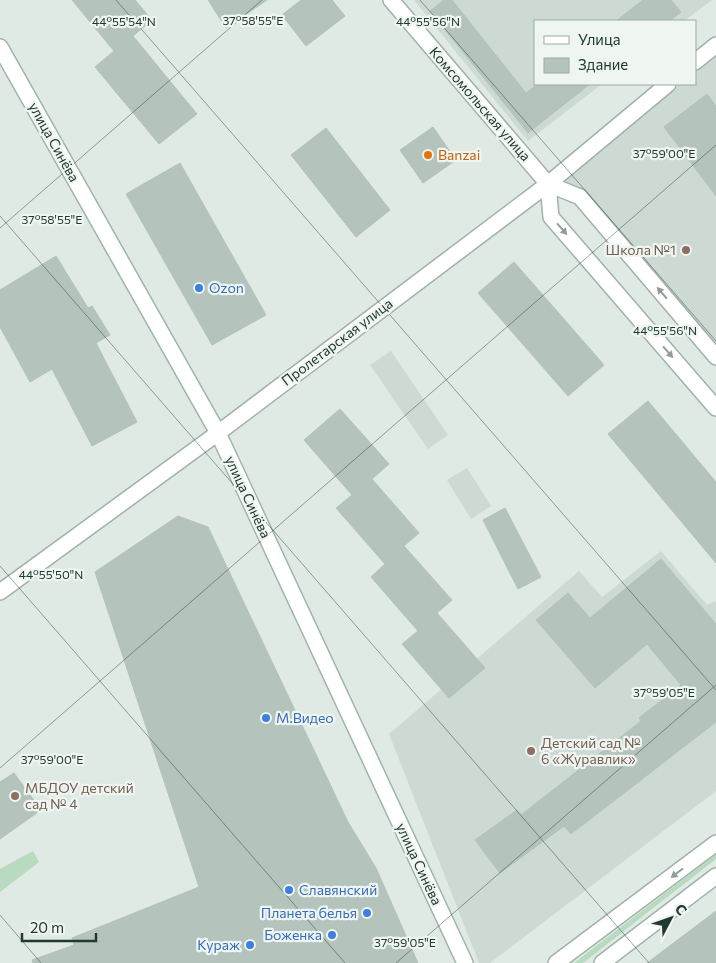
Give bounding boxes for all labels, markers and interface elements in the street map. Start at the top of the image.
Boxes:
text: 37°58'55"E [223,13,283,27]
text: 44°55'54"N [92,14,156,28]
text: 44°55'56"N [396,14,460,28]
legend [534,20,696,85]
text: Улица [578,30,620,48]
street label: Комсомольская улица [426,43,535,164]
text: Здание [578,55,628,73]
street label: улица Синёва [26,99,83,185]
place label: Banzai [438,146,480,163]
text: 37°59'00"E [633,146,695,160]
marker: Banzai [422,149,434,161]
text: 37°58'55"E [22,212,82,226]
one-way arrow [556,222,567,235]
place label: Школа №1 [606,241,676,258]
marker: Школа №1 [680,244,692,256]
place label: Ozon [209,279,244,296]
marker: Ozon [193,282,205,294]
one-way arrow [656,287,667,300]
street label: Пролетарская улица [278,294,395,389]
text: 44°55'56"N [633,323,697,337]
one-way arrow [662,346,673,358]
street label: улица Синёва [222,453,275,541]
text: 44°55'50"N [19,567,83,581]
text: 37°59'05"E [633,685,695,699]
place label: М.Видео [276,709,334,726]
marker: М.Видео [260,712,272,724]
place label: Детский сад № 6 «Журавлик» [541,734,640,767]
marker: Детский сад № 6 «Журавлик» [525,745,537,757]
text: 37°59'00"E [21,752,83,766]
place label: МБДОУ детский сад № 4 [25,779,134,812]
marker: МБДОУ детский сад № 4 [9,790,21,802]
street label: улица Синёва [393,820,446,908]
one-way arrow [671,867,684,878]
place label: Славянский [299,881,377,898]
marker: Славянский [283,884,295,896]
north arrow [646,893,696,943]
text: С [672,900,691,918]
place label: Планета белья [261,904,357,921]
marker: Планета белья [361,907,373,919]
scale bar [22,910,96,942]
text: 20 m [30,918,64,936]
place label: Боженка [264,926,322,943]
marker: Боженка [326,929,338,941]
text: 37°59'05"E [374,935,436,949]
place label: Кураж [197,936,240,953]
marker: Кураж [244,939,256,951]

